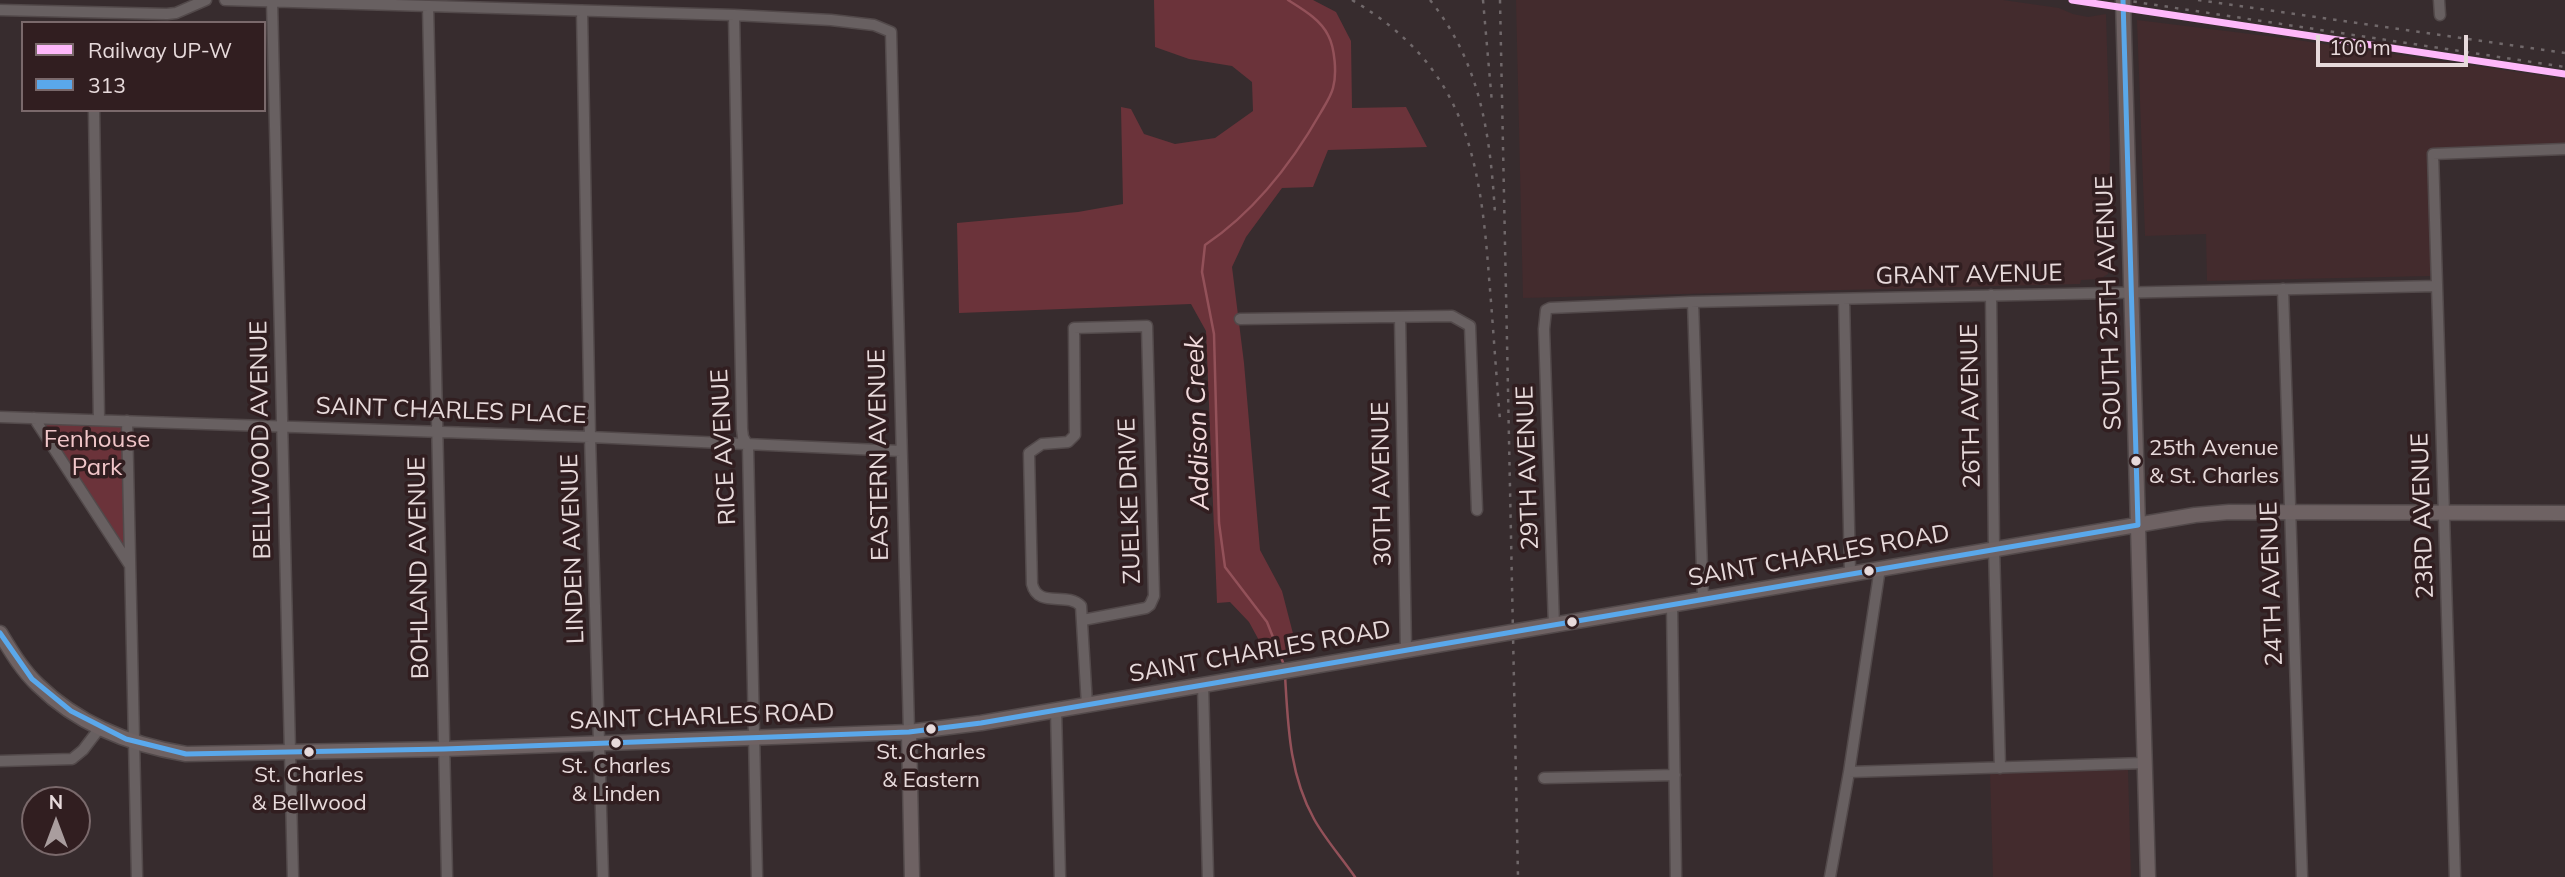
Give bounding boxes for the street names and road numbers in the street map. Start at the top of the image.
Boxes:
street label: SOUTH 25TH AVENUE [2090,175,2128,431]
street label: GRANT AVENUE [1875,259,2063,291]
street label: BELLWOOD AVENUE [245,320,277,560]
street label: 26TH AVENUE [1955,323,1987,489]
street label: EASTERN AVENUE [863,349,895,561]
street label: RICE AVENUE [706,368,742,526]
street label: 29TH AVENUE [1511,385,1545,551]
street label: SAINT CHARLES PLACE [315,392,587,430]
street label: 30TH AVENUE [1366,401,1398,567]
street label: ZUELKE DRIVE [1113,417,1147,585]
street label: 23RD AVENUE [2406,432,2440,600]
street label: LINDEN AVENUE [555,453,591,645]
street label: BOHLAND AVENUE [403,457,435,679]
street label: 24TH AVENUE [2255,501,2289,667]
street label: SAINT CHARLES ROAD [1686,519,1952,593]
street label: SAINT CHARLES ROAD [1127,615,1393,689]
street label: SAINT CHARLES ROAD [569,698,835,736]

